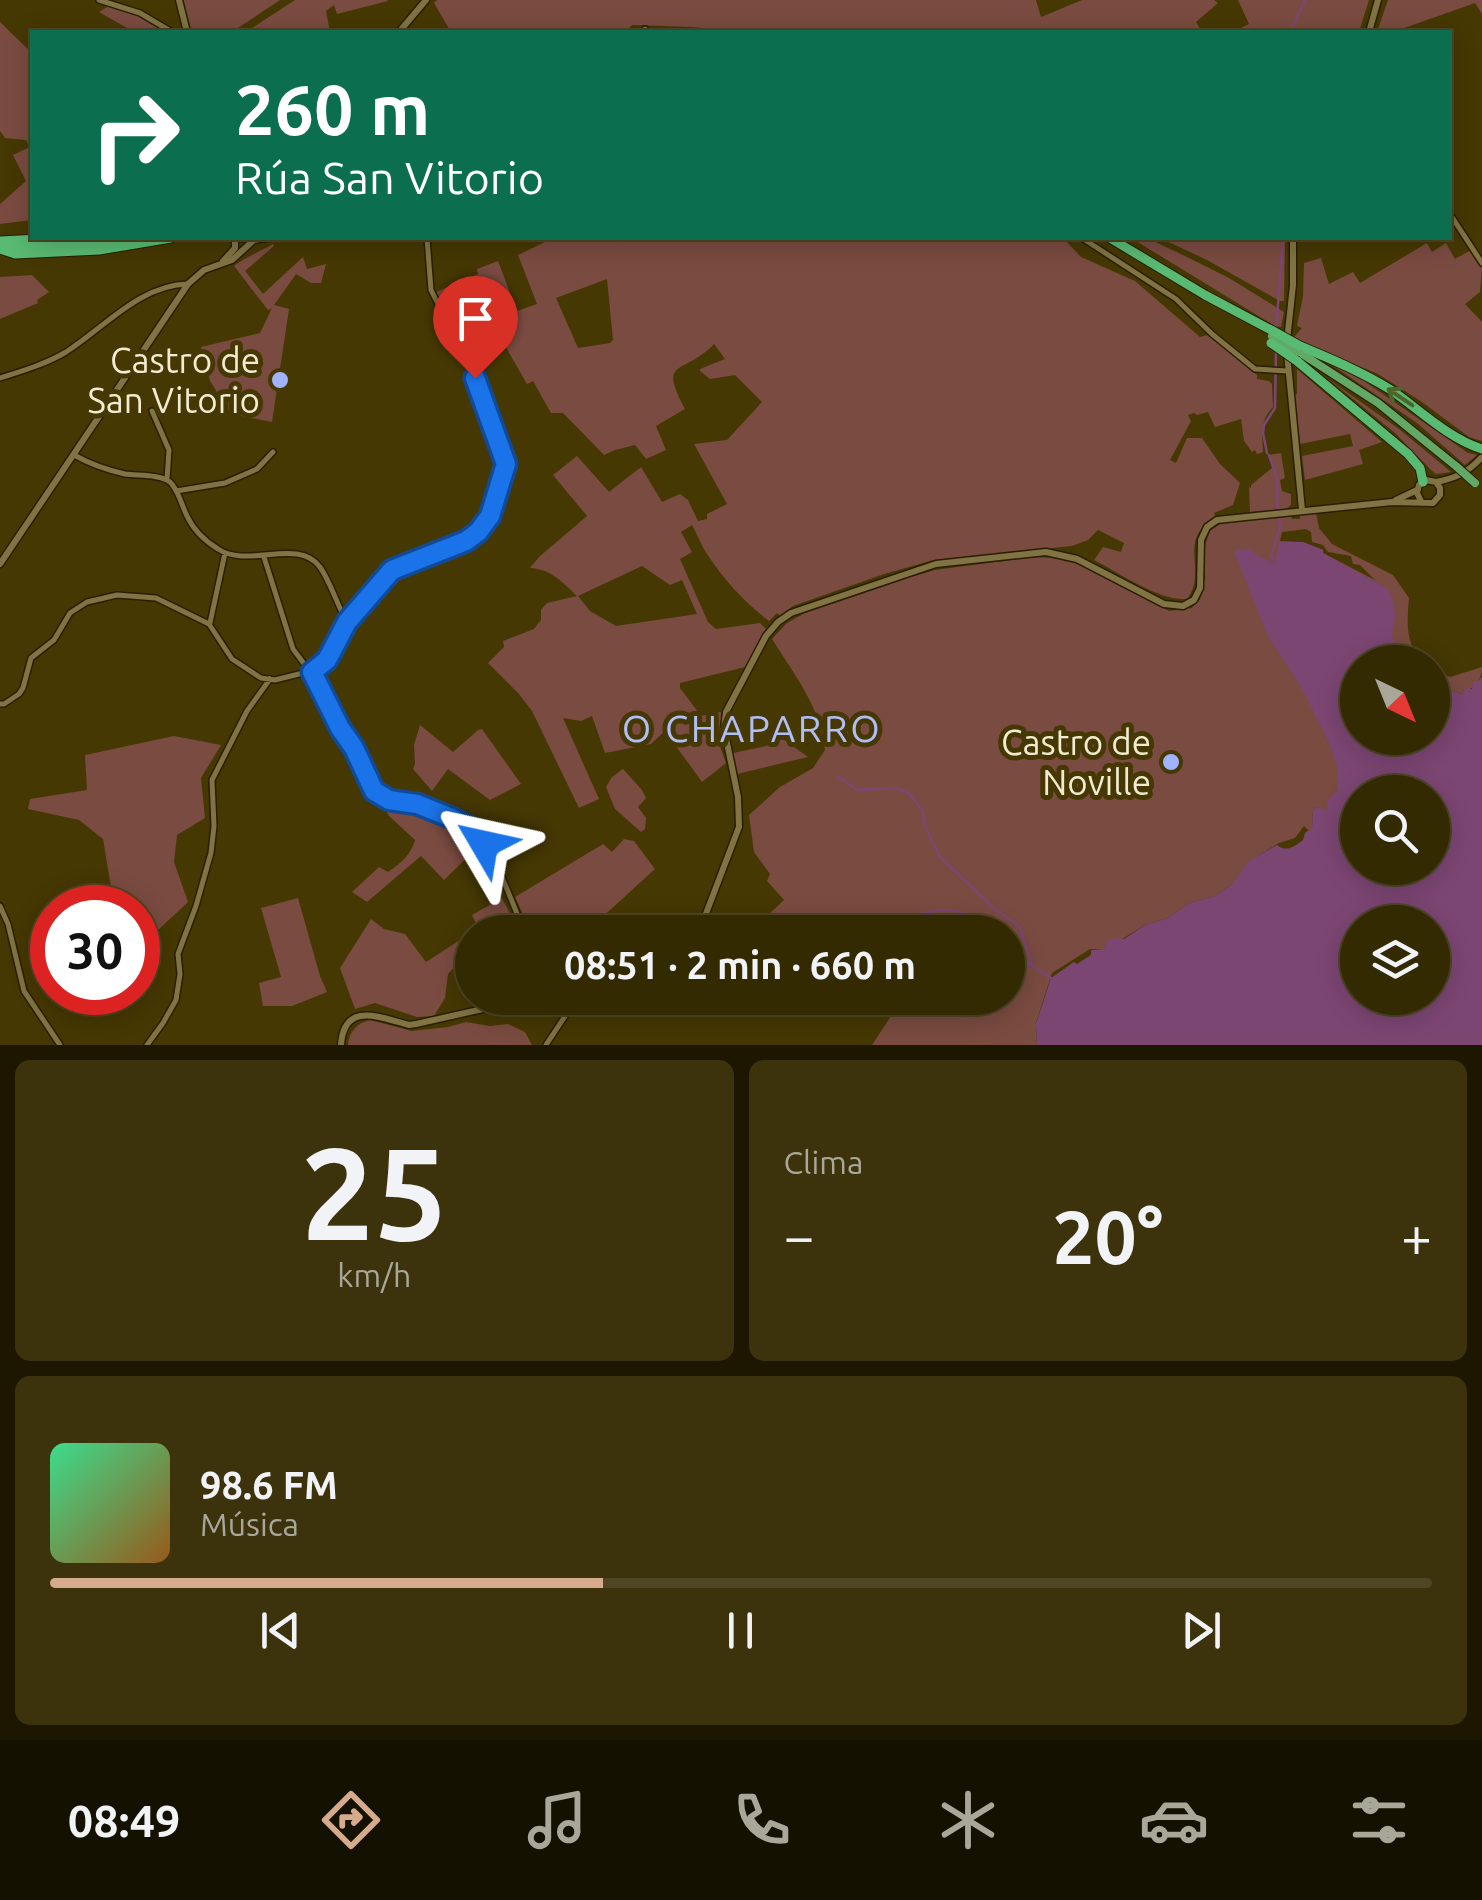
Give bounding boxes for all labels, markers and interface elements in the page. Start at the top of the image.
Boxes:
icon: right [70,70,200,200]
text: 260 m [235,70,430,148]
text: Rúa San Vitorio [235,152,544,203]
pin [433,276,518,379]
icon: arrive [448,291,503,346]
place label: Castro de San Vitorio [87,340,260,420]
marker: Castro de San Vitorio [269,369,291,391]
one-way arrow [1387,387,1415,408]
north arrow [1340,645,1450,755]
map controls [1340,645,1450,1015]
district label: O CHAPARRO [622,707,882,749]
place label: Castro de Noville [1001,722,1151,802]
marker: Castro de Noville [1160,751,1182,773]
button: search [1340,775,1450,885]
position arrow [432,792,536,896]
speed limit sign: 30 [30,885,160,1015]
button: layers [1340,905,1450,1015]
text: 08:51 · 2 min · 660 m [564,944,916,986]
text: 25 [301,1119,448,1265]
text: Clima [784,1144,863,1180]
text: 20° [1052,1194,1163,1278]
text: − [784,1205,815,1266]
text: + [1401,1205,1432,1266]
text: km/h [337,1257,411,1293]
text: 98.6 FM [200,1464,338,1506]
text: Música [200,1506,299,1542]
icon: previous [253,1603,308,1658]
icon: pause [713,1603,768,1658]
icon: next [1174,1603,1229,1658]
icon: directions [316,1785,386,1855]
icon: music [522,1785,592,1855]
icon: phone [727,1785,797,1855]
icon: climate [933,1785,1003,1855]
icon: car [1139,1785,1209,1855]
icon: filters [1344,1785,1414,1855]
text: 08:49 [68,1795,180,1846]

